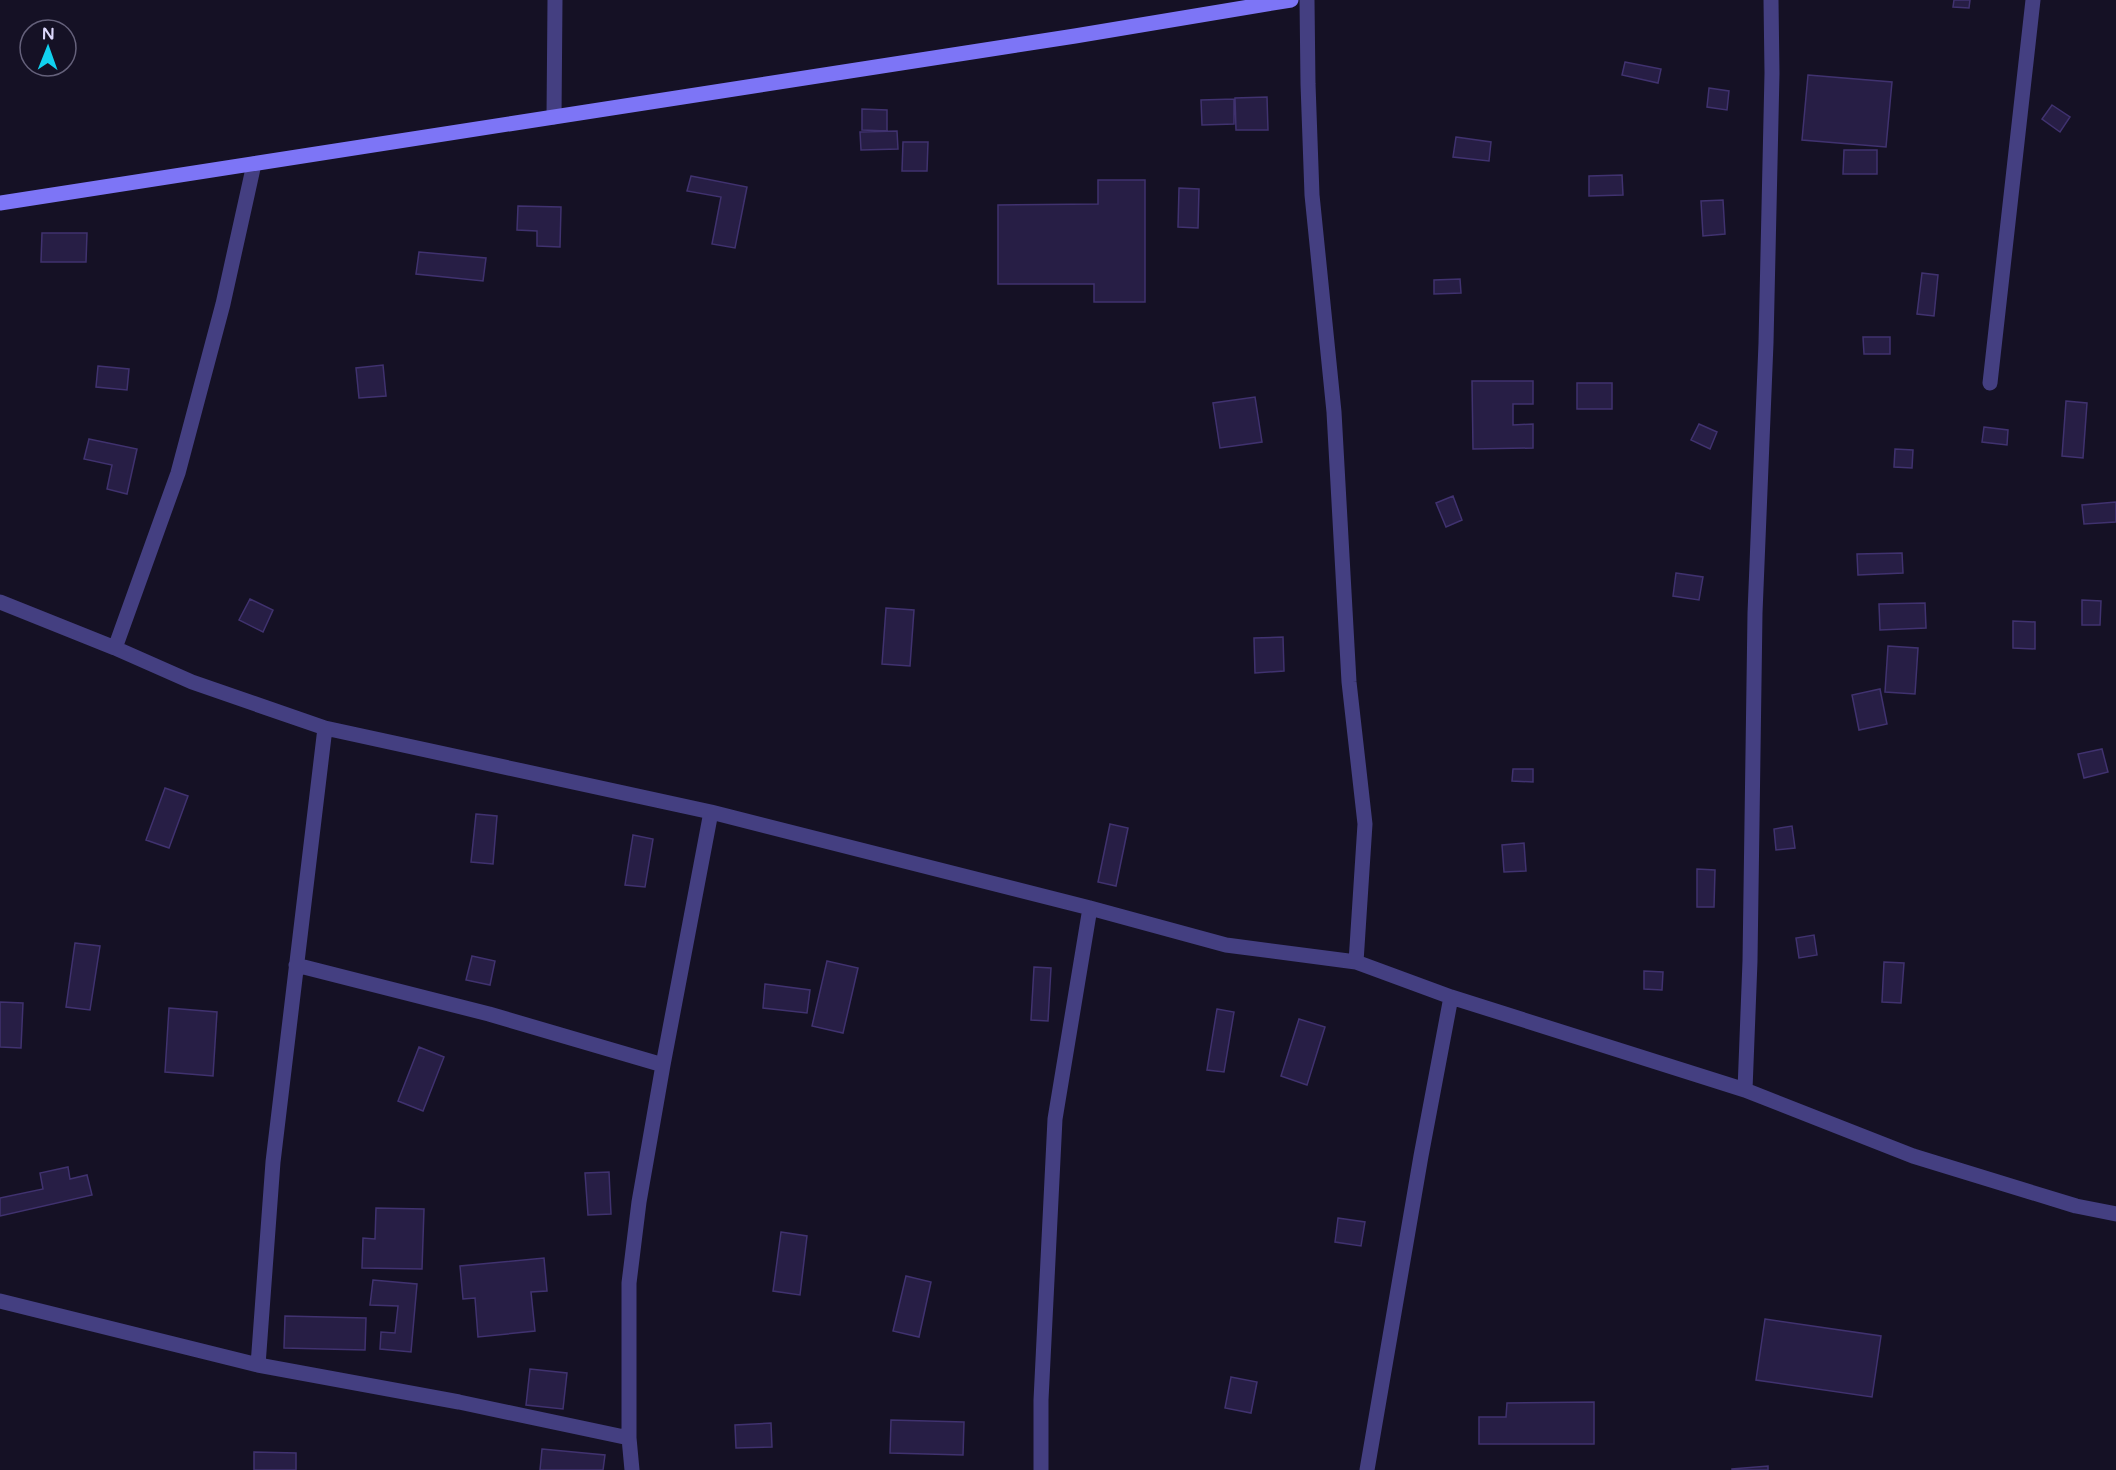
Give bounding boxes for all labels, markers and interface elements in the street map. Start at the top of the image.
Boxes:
north arrow [18,18,78,78]
text: N [42,24,55,44]

